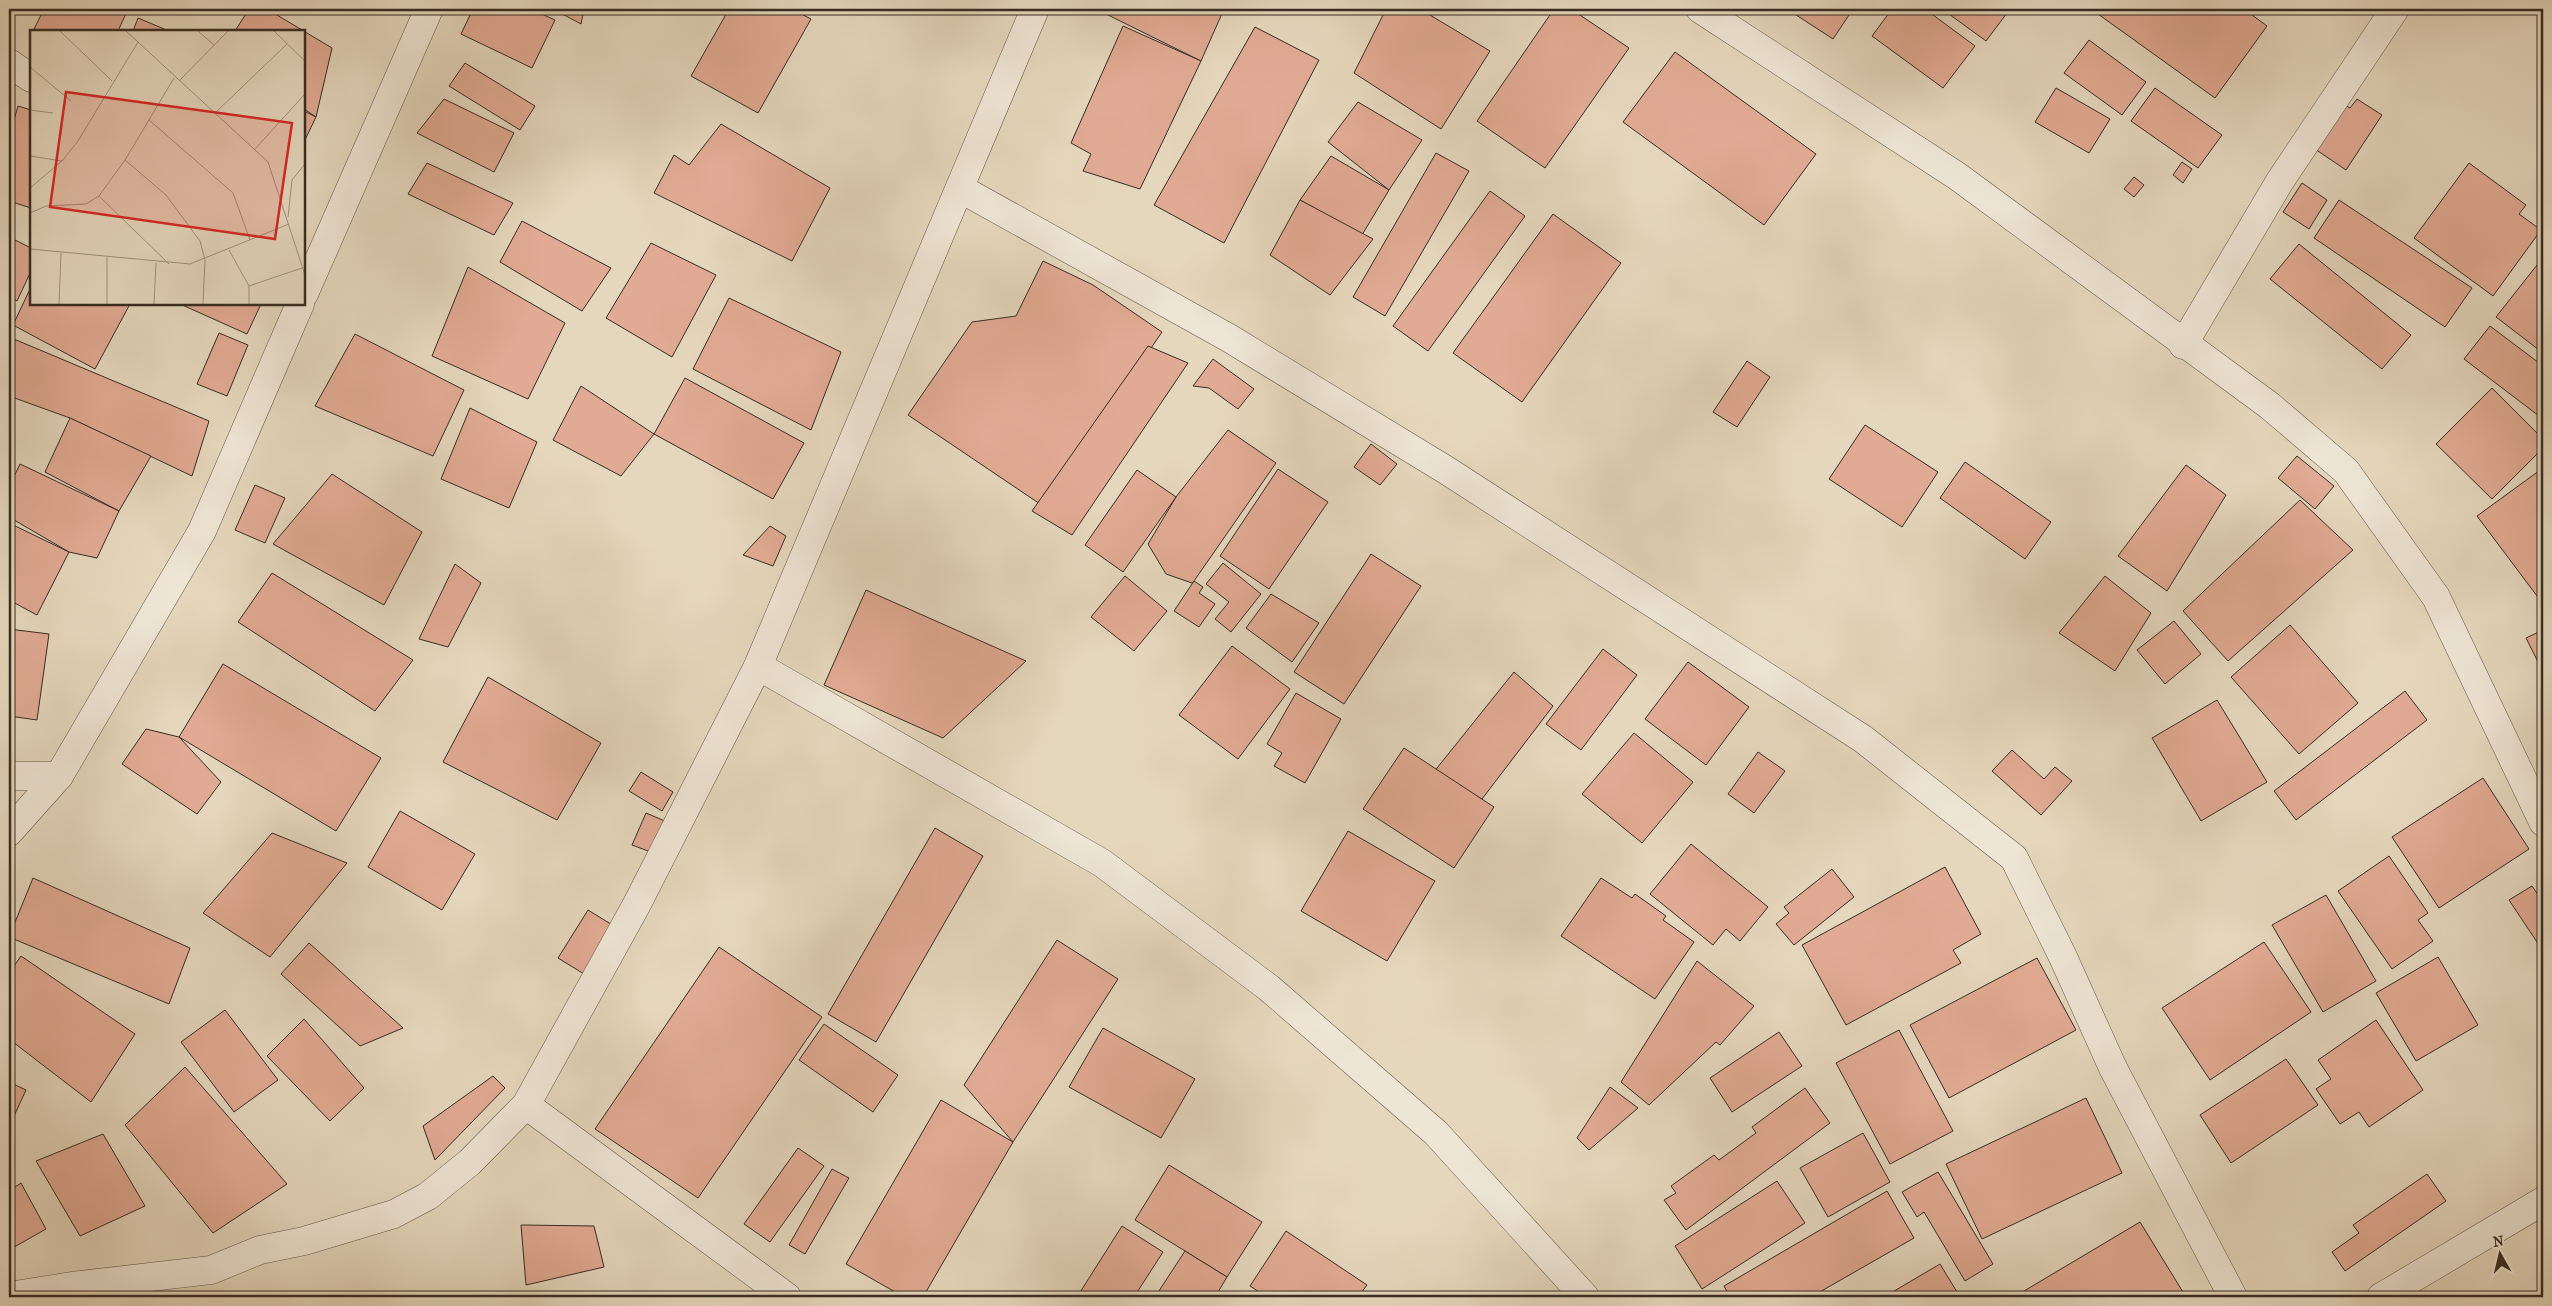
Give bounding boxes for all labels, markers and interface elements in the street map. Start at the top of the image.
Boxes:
inset map [30,30,305,305]
north arrow [2474,1228,2524,1278]
text: N [2492,1232,2505,1251]

